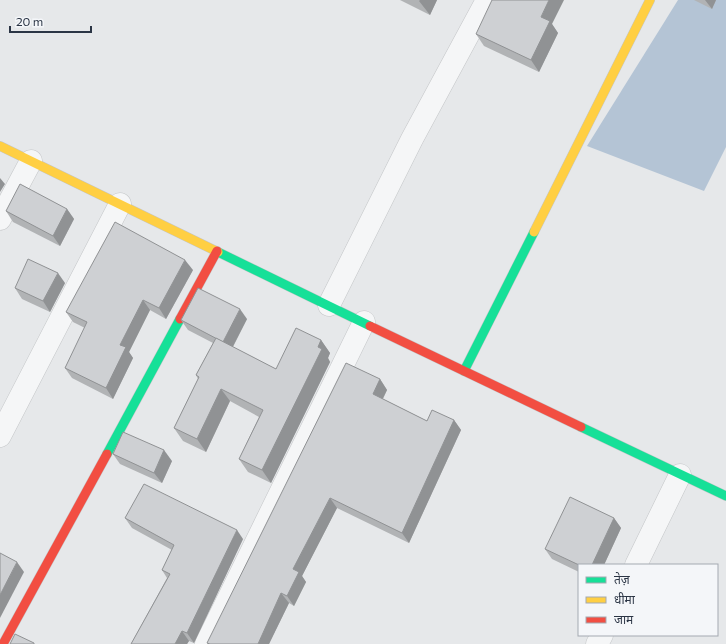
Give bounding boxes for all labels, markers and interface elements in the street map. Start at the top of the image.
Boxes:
scale bar [10,8,91,34]
text: 20 m [16,14,43,28]
legend [578,564,718,636]
text: तेज़ [614,572,631,586]
text: धीमा [614,592,636,606]
text: जाम [614,612,634,626]

